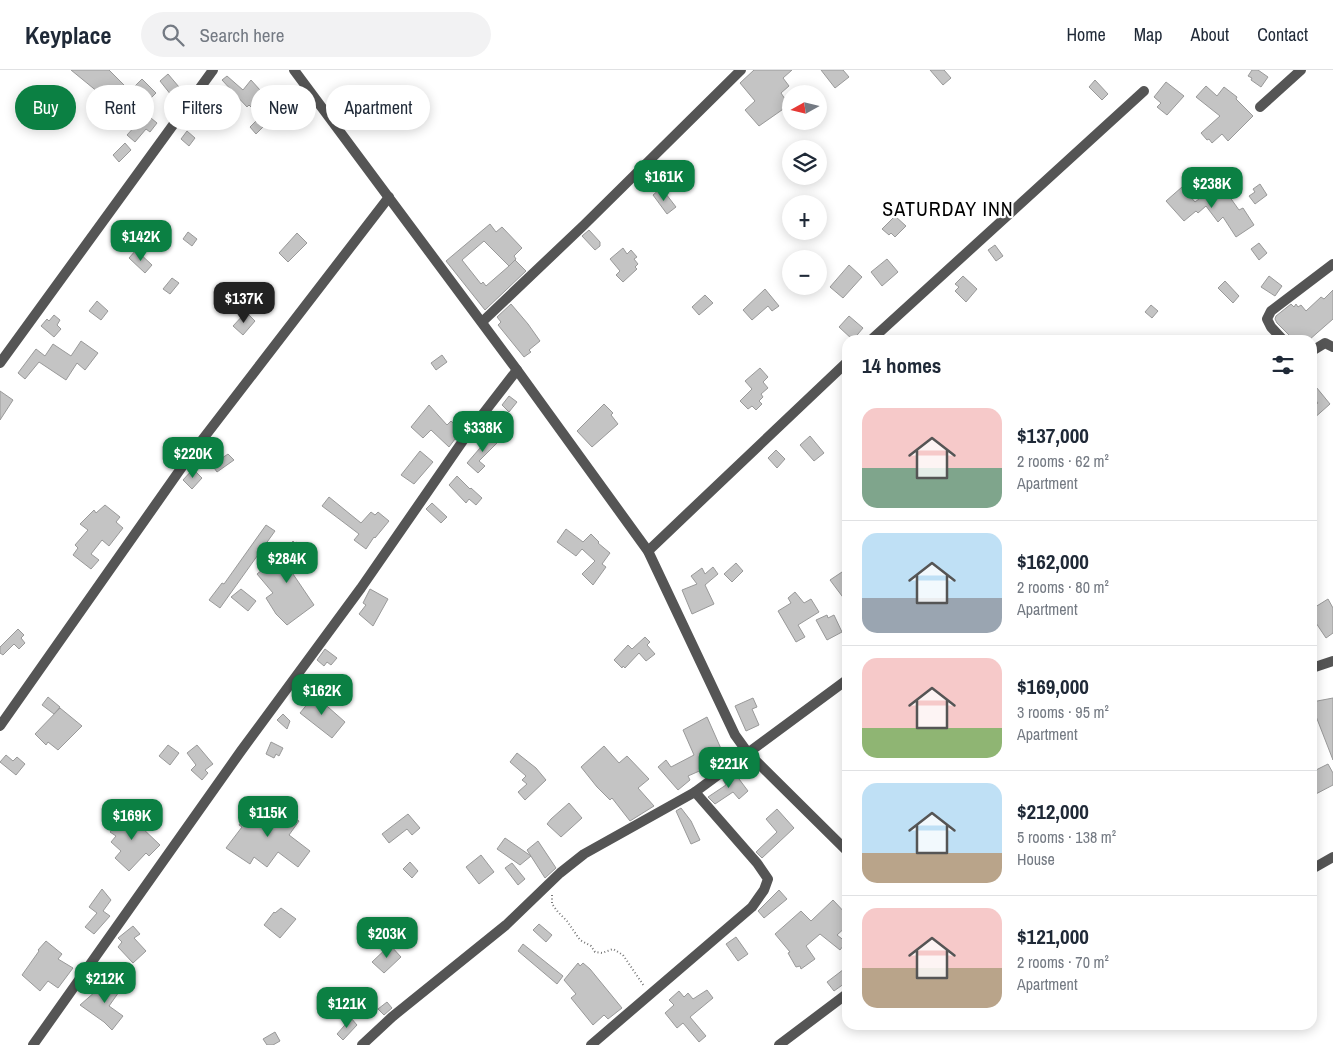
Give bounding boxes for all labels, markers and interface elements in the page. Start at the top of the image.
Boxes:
search box [141,12,491,57]
text: Keyplace [25,19,111,51]
icon: search [159,21,187,49]
text: Search here [199,22,284,48]
text: Home [1066,22,1106,47]
text: Map [1134,22,1163,47]
text: About [1191,22,1229,47]
text: Contact [1257,22,1308,47]
chip: Buy [15,85,76,130]
chip: Rent [86,85,154,130]
chip: Filters [164,85,241,130]
chip: New [251,85,316,130]
chip: Apartment [326,85,430,130]
north arrow [782,85,828,130]
map controls [782,85,827,295]
button: layers [782,140,827,185]
pin: $161K [629,160,699,202]
text: $161K [645,165,683,187]
pin: $238K [1177,166,1247,209]
text: $238K [1193,172,1231,194]
button: + [782,195,827,240]
district label: SATURDAY INN [882,195,1014,222]
pin: $142K [106,220,176,262]
text: $142K [122,225,160,247]
button: − [782,250,827,295]
pin: $137K [209,282,279,324]
text: $137K [225,287,263,309]
text: 14 homes [862,351,941,380]
icon: filters [1269,351,1297,379]
pin: $338K [448,410,518,453]
text: $338K [464,416,502,438]
text: $137,000 [1017,421,1089,450]
icon: home [902,428,962,488]
pin: $220K [158,436,228,479]
text: $220K [174,442,212,464]
text: 2 rooms · 62 m² [1017,450,1109,472]
text: Apartment [1017,472,1078,494]
pin: $284K [252,542,322,584]
text: $284K [268,547,306,569]
text: $162,000 [1017,547,1089,576]
icon: home [902,553,962,613]
text: 2 rooms · 80 m² [1017,576,1109,598]
text: Apartment [1017,598,1078,620]
text: $169,000 [1017,672,1089,701]
pin: $162K [287,674,357,716]
icon: home [902,678,962,738]
text: $162K [303,679,341,701]
text: 3 rooms · 95 m² [1017,701,1109,723]
text: Apartment [1017,723,1078,745]
pin: $221K [694,746,764,789]
text: $221K [710,752,748,774]
pin: $115K [233,796,303,838]
text: $212,000 [1017,797,1089,826]
pin: $169K [97,798,167,841]
text: $115K [249,801,287,823]
icon: home [902,803,962,863]
text: $169K [113,804,151,826]
text: 5 rooms · 138 m² [1017,826,1116,848]
text: House [1017,848,1055,870]
pin: $203K [352,916,422,959]
text: $203K [368,922,406,944]
text: $121,000 [1017,922,1089,951]
icon: home [902,928,962,988]
text: 2 rooms · 70 m² [1017,951,1109,973]
pin: $212K [70,962,140,1004]
text: $212K [86,967,124,989]
text: Apartment [1017,973,1078,995]
pin: $121K [312,986,382,1029]
text: $121K [328,992,366,1014]

